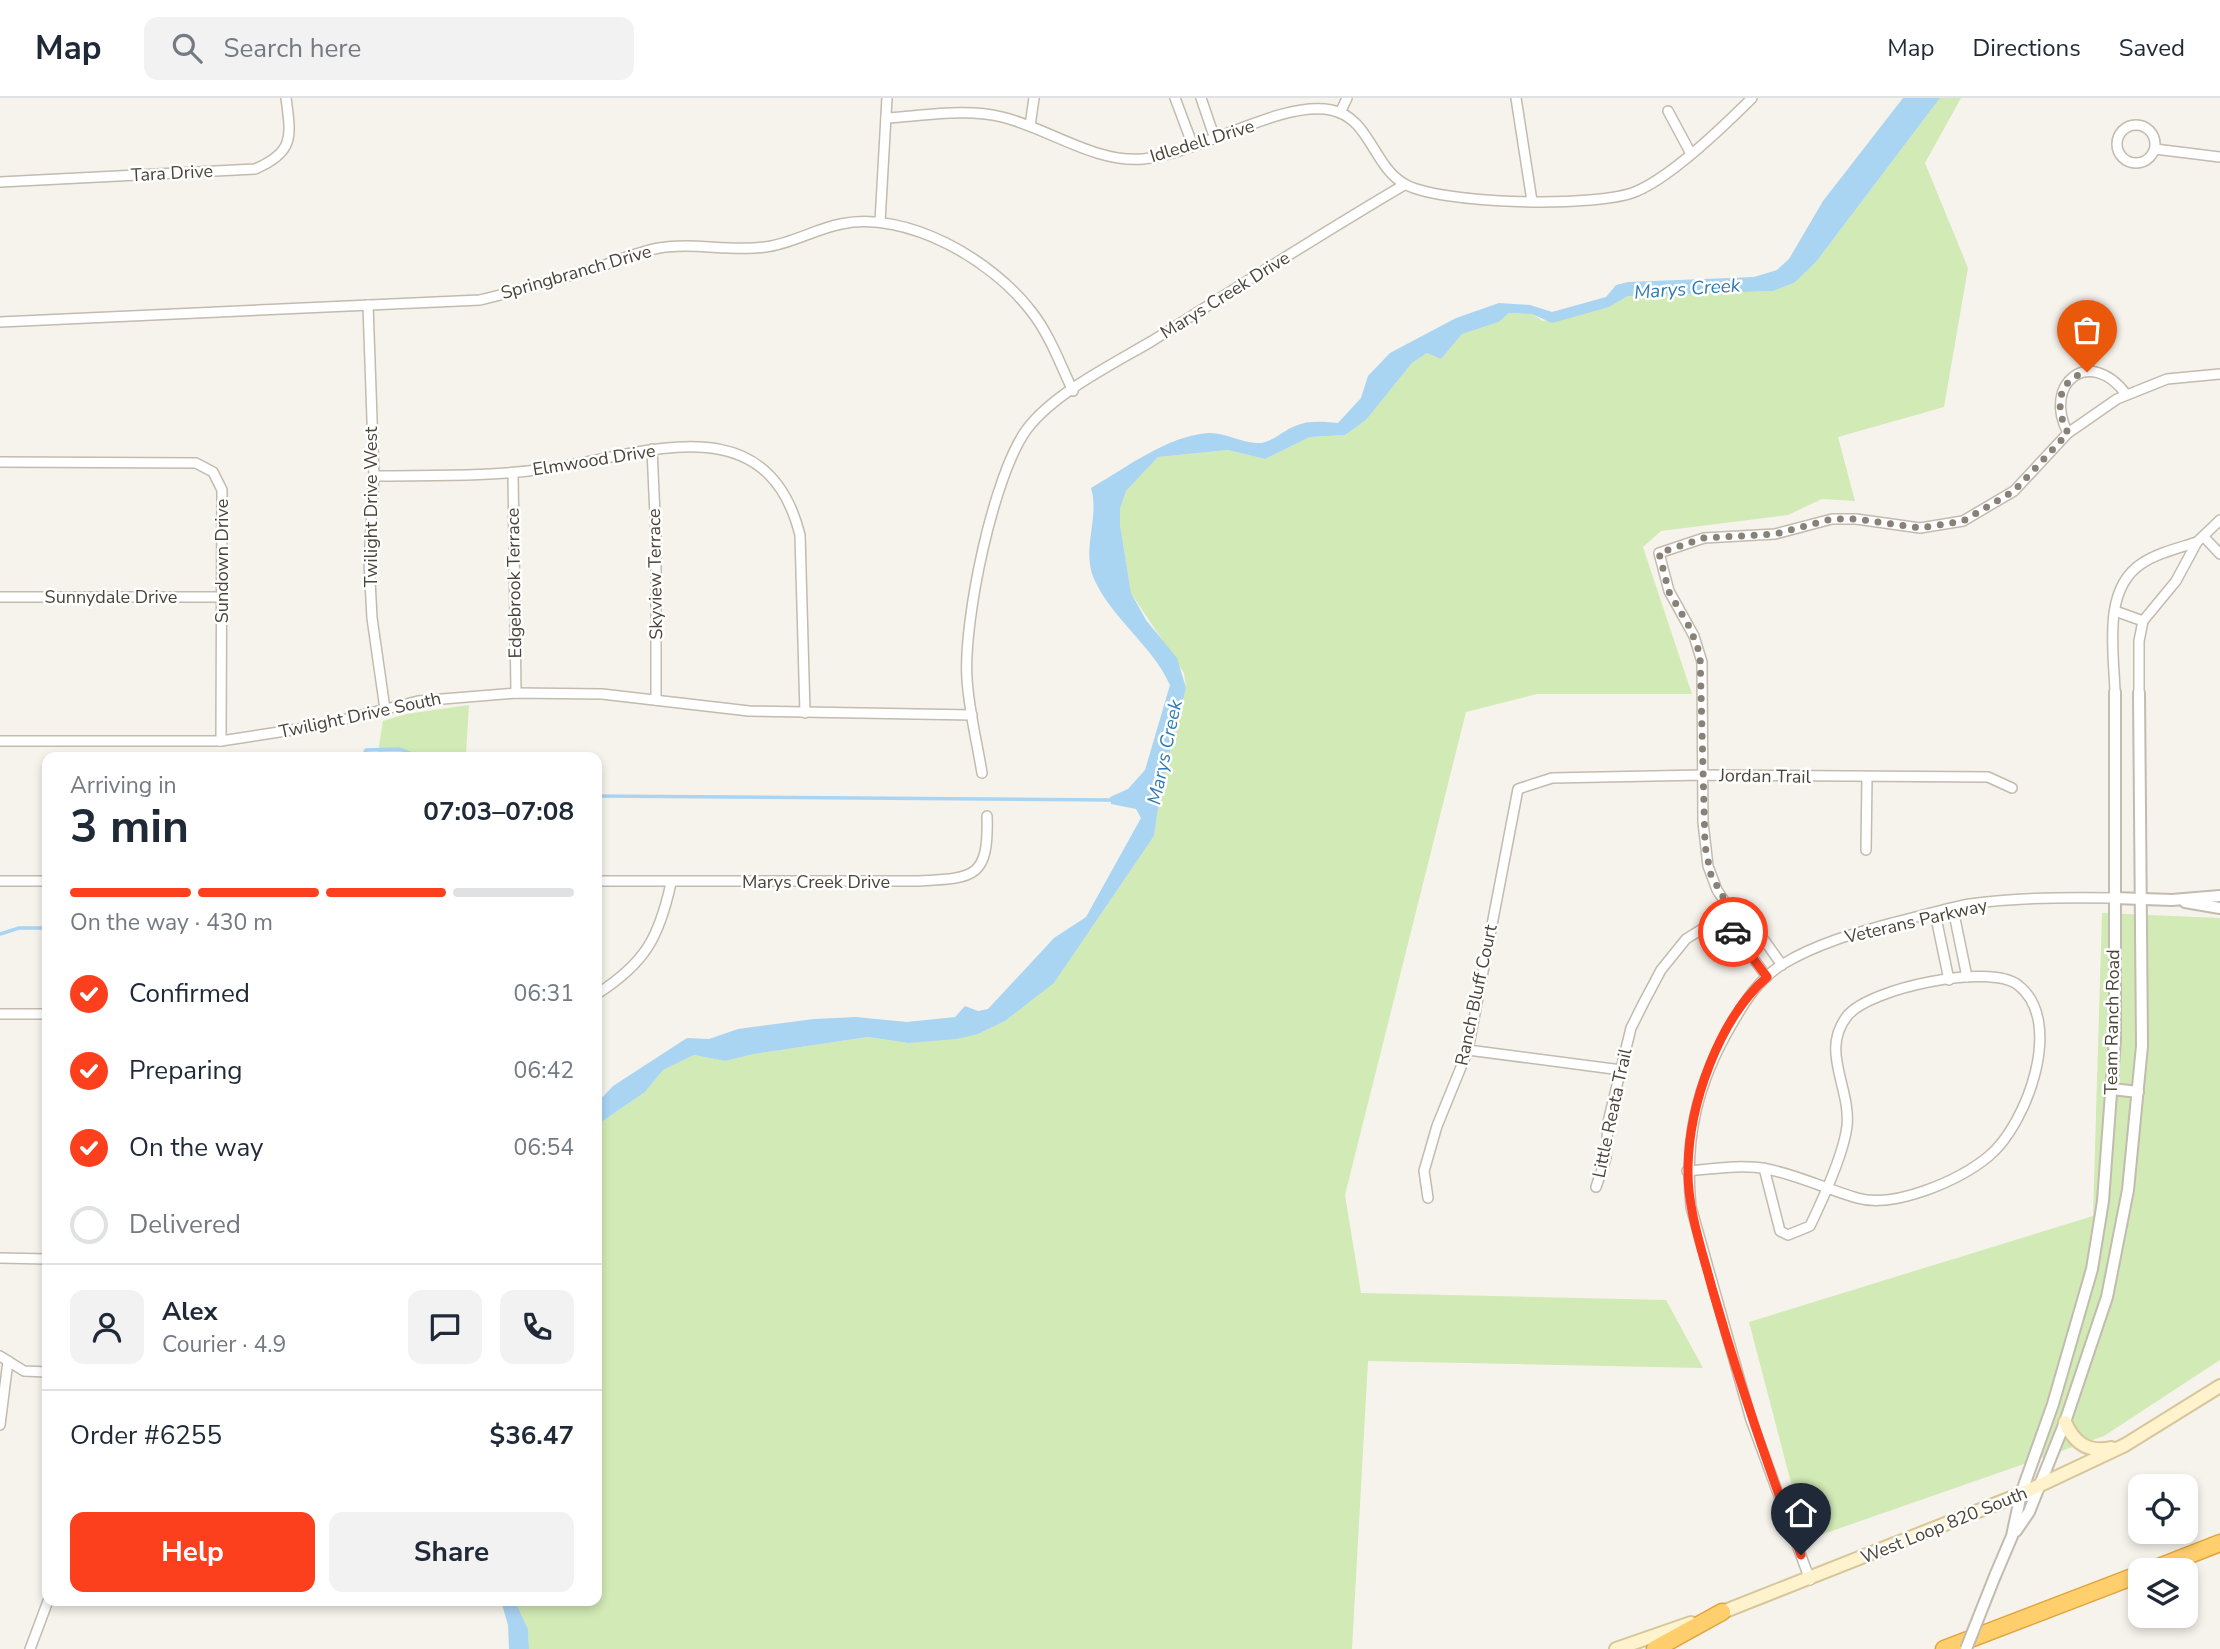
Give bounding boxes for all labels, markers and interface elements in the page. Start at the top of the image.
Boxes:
search box [144,17,634,80]
text: Map [35,26,102,71]
icon: search [168,29,206,67]
text: Search here [224,31,361,66]
text: Map [1887,32,1934,64]
text: Directions [1972,32,2081,64]
text: Saved [2119,32,2185,64]
street label: Idledell Drive [1147,114,1257,168]
street label: Tara Drive [130,159,214,187]
street label: Springbranch Drive [498,239,654,305]
street label: Marys Creek Drive [1156,246,1294,344]
water label: Marys Creek [1633,272,1742,306]
pin [2057,300,2117,372]
icon: bag [2068,311,2106,349]
street label: Twilight Drive West [359,426,383,587]
street label: Elmwood Drive [531,438,657,482]
street label: Sundown Drive [210,499,234,623]
street label: Edgebrook Terrace [501,507,527,659]
street label: Skyview Terrace [642,508,668,640]
street label: Sunnydale Drive [45,585,177,609]
street label: Twilight Drive South [277,686,443,744]
water label: Marys Creek [1141,697,1189,807]
street label: Jordan Trail [1718,763,1812,789]
text: Arriving in [70,770,177,801]
text: 07:03–07:08 [423,794,574,829]
text: 3 min [70,795,189,858]
street label: Marys Creek Drive [742,870,890,894]
street label: Veterans Parkway [1841,893,1990,949]
courier [1698,897,1768,967]
text: On the way · 430 m [70,907,273,938]
icon: car [1714,913,1752,951]
street label: Ranch Bluff Court [1449,922,1503,1068]
street label: Team Ranch Road [2099,949,2125,1095]
icon: check [70,975,108,1013]
text: Confirmed [129,976,250,1011]
text: 06:31 [514,978,574,1009]
street label: Little Reata Trail [1587,1045,1638,1180]
icon: check [70,1052,108,1090]
text: Preparing [129,1053,242,1088]
text: 06:42 [514,1055,574,1086]
icon: check [70,1129,108,1167]
text: On the way [129,1130,263,1165]
text: 06:54 [514,1132,574,1163]
text: Delivered [129,1207,241,1242]
button: person [70,1290,144,1364]
button: chat [408,1290,482,1364]
button: phone [500,1290,574,1364]
text: Alex [162,1294,218,1329]
text: Courier · 4.9 [162,1329,286,1360]
text: Order #6255 [70,1418,222,1453]
text: $36.47 [490,1418,574,1453]
map controls [2128,1474,2198,1628]
button: locate [2128,1474,2198,1544]
street label: West Loop 820 South [1857,1481,2031,1569]
pin [1771,1483,1831,1555]
icon: home [1782,1494,1820,1532]
button: Help [70,1512,315,1592]
button: Share [329,1512,574,1592]
button: layers [2128,1558,2198,1628]

